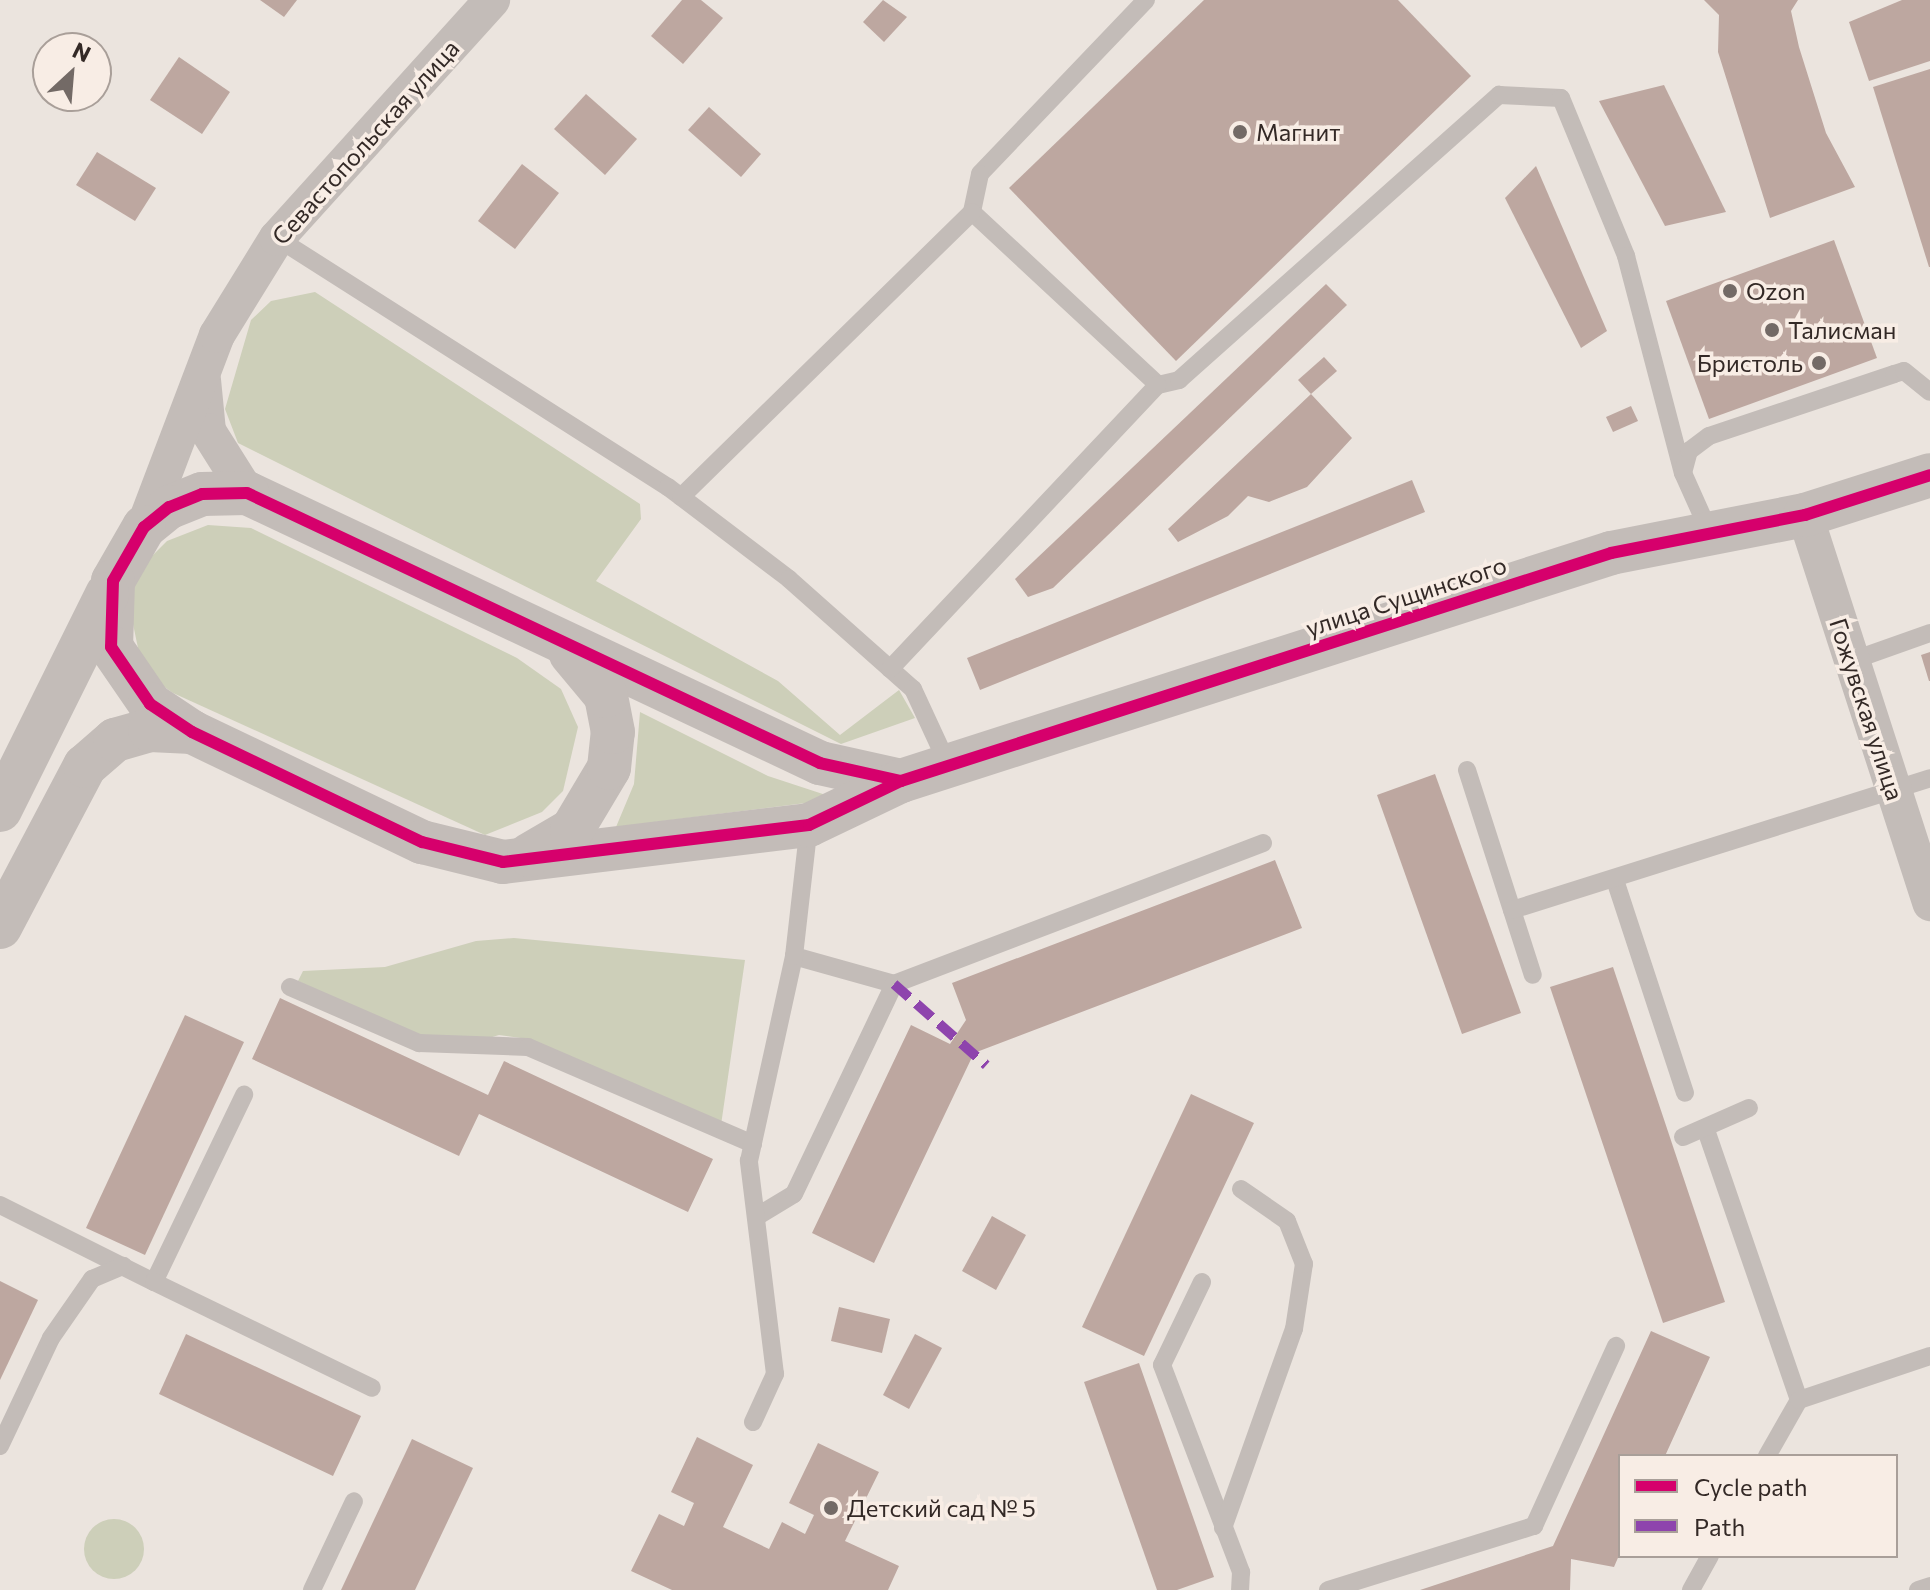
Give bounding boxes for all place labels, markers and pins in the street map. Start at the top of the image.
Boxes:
place label: Магнит [1256,118,1340,146]
marker: Магнит [1231,123,1249,141]
place label: Ozon [1746,277,1806,305]
marker: Ozon [1721,282,1739,300]
place label: Талисман [1788,316,1896,344]
marker: Талисман [1763,321,1781,339]
place label: Бристоль [1697,349,1803,377]
marker: Бристоль [1810,354,1828,372]
place label: Детский сад № 5 [847,1494,1036,1522]
marker: Детский сад № 5 [822,1499,840,1517]

